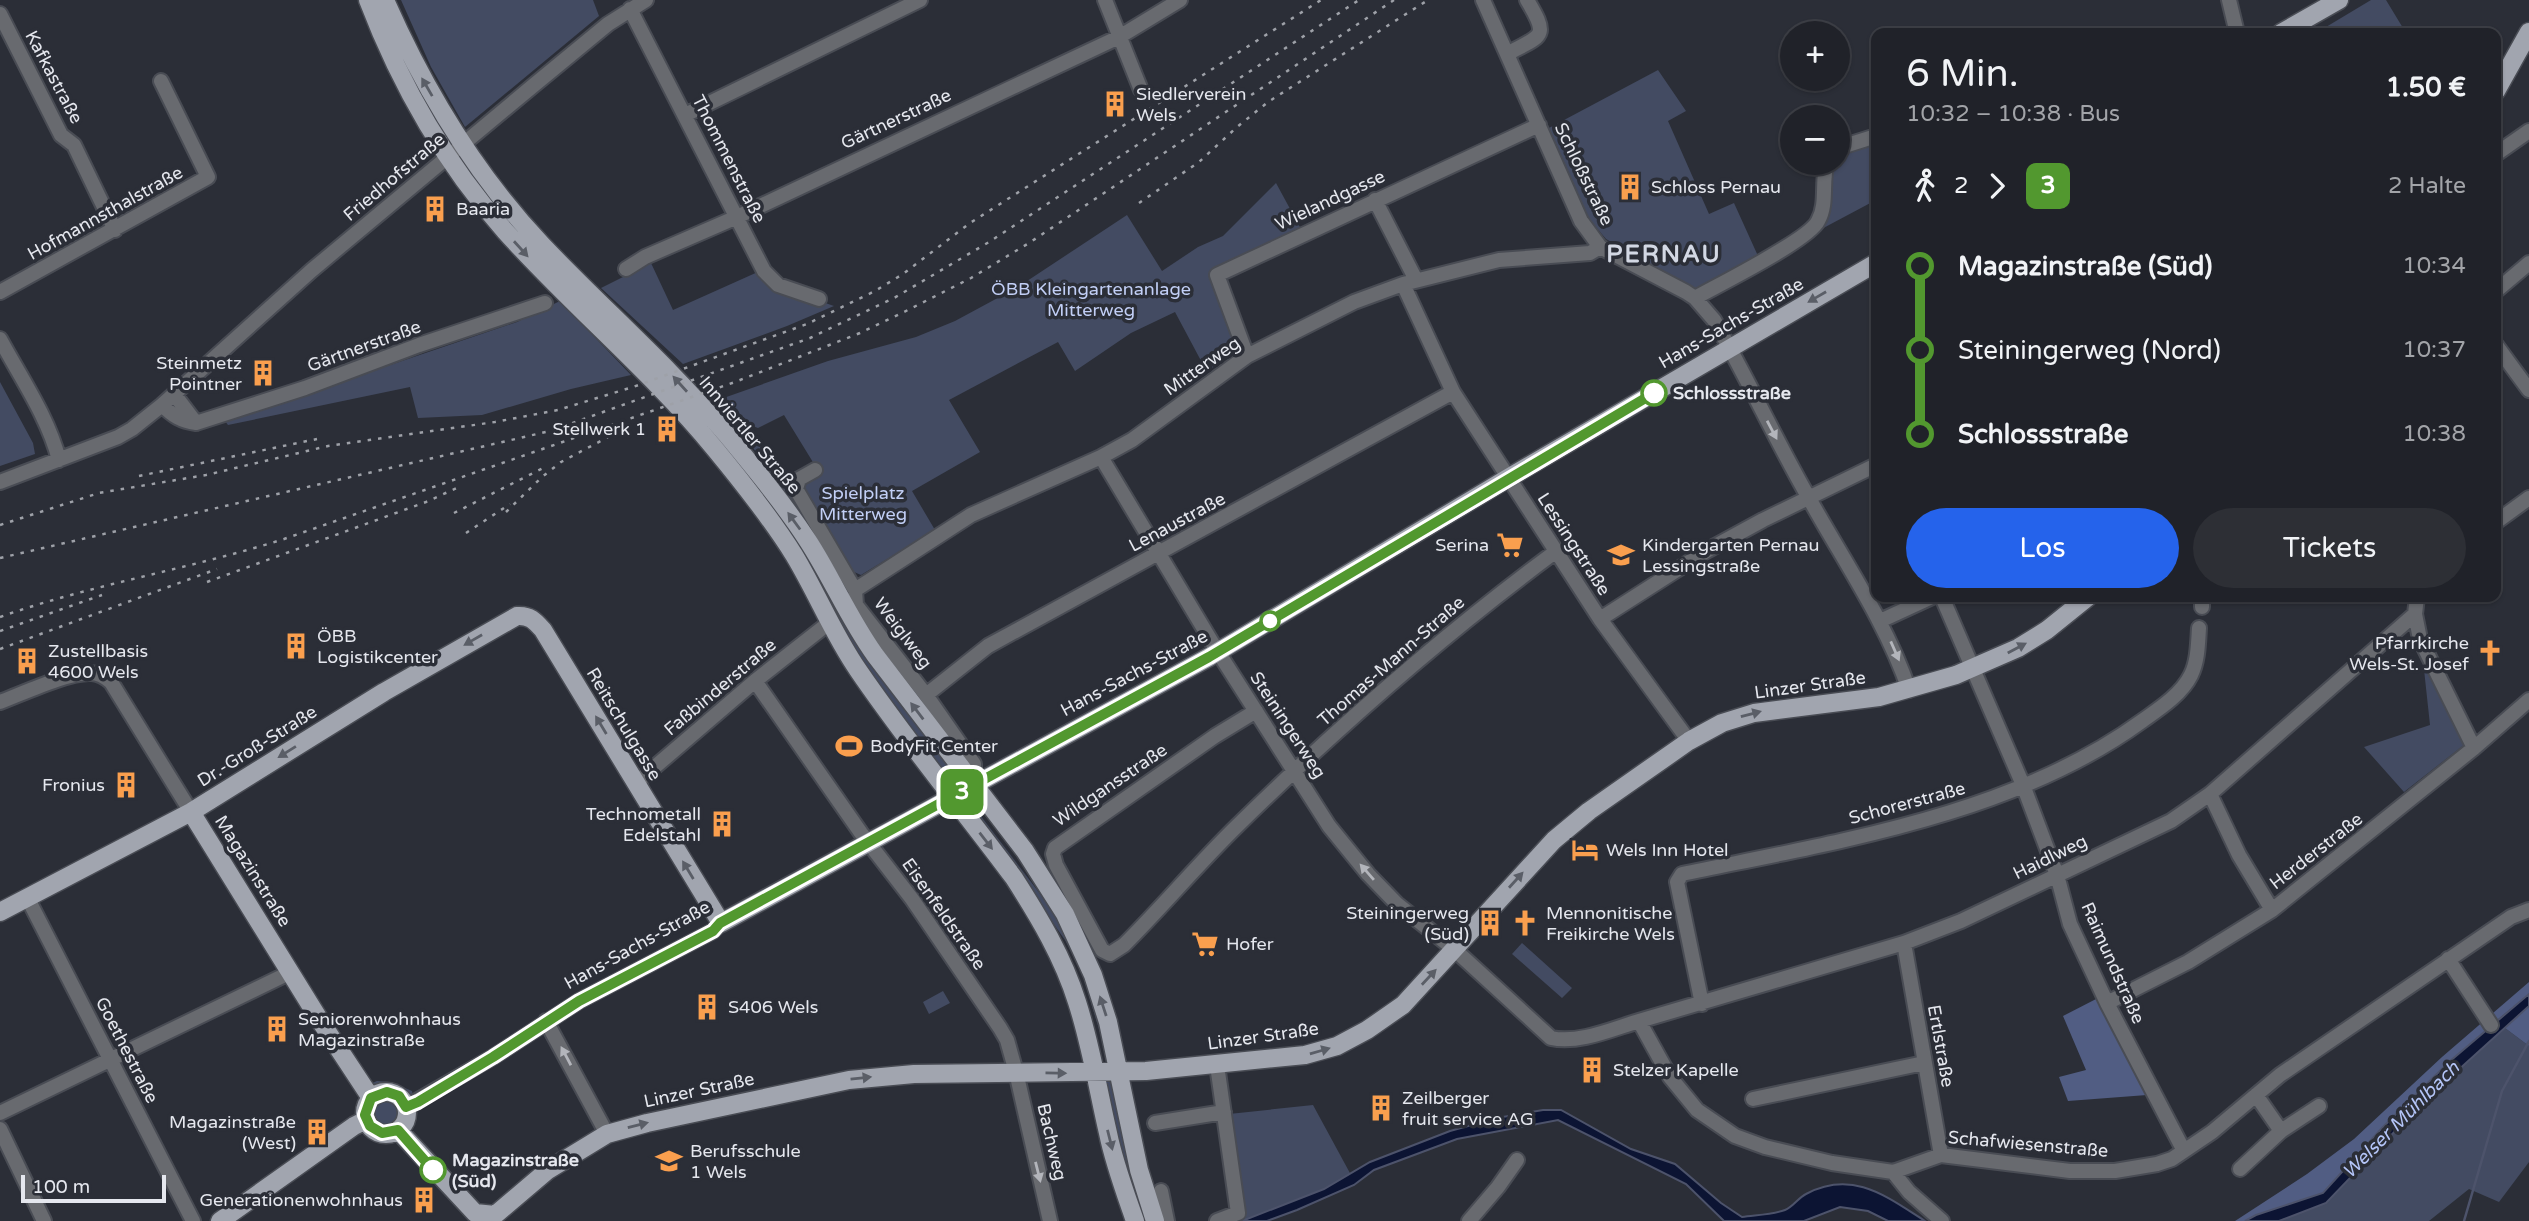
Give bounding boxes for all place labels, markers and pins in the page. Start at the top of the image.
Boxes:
place label: Siedlerverein Wels [1136,83,1246,126]
building icon: Siedlerverein Wels [1100,89,1130,119]
building icon: Schloss Pernau [1615,172,1645,202]
place label: Schloss Pernau [1651,176,1781,198]
building icon: Baaria [420,194,450,224]
place label: Baaria [456,198,510,220]
place label: Steinmetz Pointner [156,352,242,395]
building icon: Steinmetz Pointner [248,358,278,388]
marker: Schlossstraße [1641,380,1667,406]
place label: Schlossstraße [1673,382,1791,404]
building icon: Stellwerk 1 [652,414,682,444]
place label: Stellwerk 1 [552,418,646,440]
supermarket icon: Serina [1495,530,1525,560]
place label: Serina [1435,534,1489,556]
place label: Kindergarten Pernau Lessingstraße [1642,534,1820,577]
school or university icon: Kindergarten Pernau Lessingstraße [1606,540,1636,570]
unlabelled marker [1260,611,1280,631]
place label: ÖBB Logistikcenter [317,625,438,668]
building icon: ÖBB Logistikcenter [281,631,311,661]
place label: Pfarrkirche Wels-St. Josef [2349,632,2469,675]
church icon: Pfarrkirche Wels-St. Josef [2475,638,2505,668]
place label: Zustellbasis 4600 Wels [48,640,148,683]
building icon: Zustellbasis 4600 Wels [12,646,42,676]
sports icon: BodyFit Center [834,731,864,761]
place label: BodyFit Center [870,735,998,757]
building icon: Fronius [111,770,141,800]
place label: Fronius [42,774,105,796]
place label: Technometall Edelstahl [586,803,701,846]
building icon: Technometall Edelstahl [707,809,737,839]
hotel icon: Wels Inn Hotel [1570,835,1600,865]
place label: Wels Inn Hotel [1606,839,1729,861]
place label: Steiningerweg (Süd) [1346,902,1469,945]
place label: Mennonitische Freikirche Wels [1546,902,1675,945]
building icon: Steiningerweg (Süd) [1475,908,1505,938]
church icon: Mennonitische Freikirche Wels [1510,908,1540,938]
supermarket icon: Hofer [1190,929,1220,959]
place label: Hofer [1226,933,1274,955]
building icon: S406 Wels [692,992,722,1022]
place label: S406 Wels [728,996,818,1018]
place label: Seniorenwohnhaus Magazinstraße [298,1008,461,1051]
building icon: Seniorenwohnhaus Magazinstraße [262,1014,292,1044]
building icon: Stelzer Kapelle [1577,1055,1607,1085]
place label: Stelzer Kapelle [1613,1059,1739,1081]
place label: Zeilberger fruit service AG [1402,1087,1534,1130]
building icon: Zeilberger fruit service AG [1366,1093,1396,1123]
place label: Magazinstraße (West) [169,1111,296,1154]
building icon: Magazinstraße (West) [302,1117,332,1147]
place label: Berufsschule 1 Wels [690,1140,801,1183]
school or university icon: Berufsschule 1 Wels [654,1146,684,1176]
place label: Magazinstraße (Süd) [452,1149,579,1192]
marker: Magazinstraße (Süd) [420,1157,446,1183]
building icon: Generationenwohnhaus [409,1185,439,1215]
place label: Generationenwohnhaus [199,1189,403,1211]

